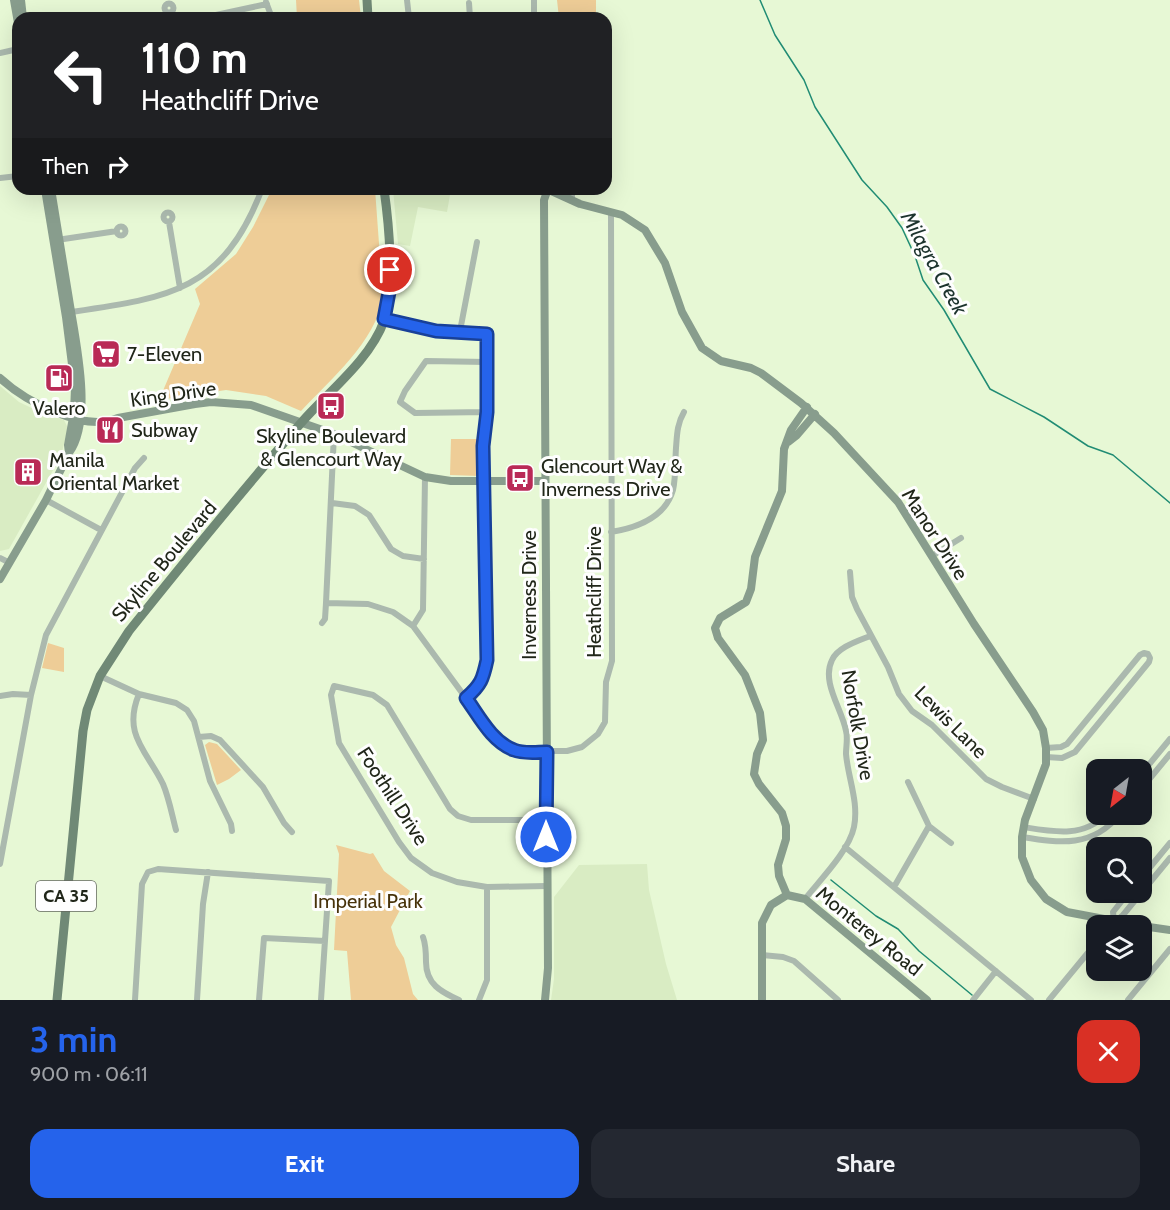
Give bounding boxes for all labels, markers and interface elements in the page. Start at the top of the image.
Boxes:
text: 110 m [141,32,248,84]
icon: left [42,36,120,114]
text: Heathcliff Drive [141,84,319,117]
icon: right [101,150,134,183]
text: Then [42,153,89,180]
water label: Milagra Creek [895,206,974,320]
pin [364,244,415,295]
icon: arrive [373,253,406,286]
supermarket icon: 7-Eleven [90,338,122,370]
place label: 7-Eleven [127,342,202,366]
fuel station icon: Valero [43,362,75,394]
street label: King Drive [128,376,218,412]
bus stop icon: Skyline Boulevard & Glencourt Way [315,390,347,422]
place label: Valero [33,396,85,420]
restaurant icon: Subway [94,414,126,446]
place label: Subway [131,418,198,442]
place label: Skyline Boulevard & Glencourt Way [256,424,406,471]
place label: Manila Oriental Market [49,448,179,495]
place label: Glencourt Way & Inverness Drive [541,454,682,501]
building icon: Manila Oriental Market [12,456,44,488]
bus stop icon: Glencourt Way & Inverness Drive [504,462,536,494]
street label: Manor Drive [897,484,973,584]
street label: Skyline Boulevard [107,496,221,626]
street label: Heathcliff Drive [582,526,606,658]
street label: Inverness Drive [517,530,541,660]
street label: Norfolk Drive [836,668,880,782]
street label: Lewis Lane [910,681,992,763]
street label: Foothill Drive [352,742,434,850]
north arrow [1086,759,1152,825]
map controls [1086,759,1152,981]
position arrow [514,805,578,869]
button: search [1086,837,1152,903]
road number: CA 35 [36,881,96,911]
street label: Monterey Road [811,881,927,981]
park label: Imperial Park [313,889,423,913]
button: layers [1086,915,1152,981]
text: 3 min [30,1017,117,1061]
button: close [1077,1020,1140,1083]
text: 900 m · 06:11 [30,1062,148,1086]
button: Exit [30,1129,579,1198]
button: Share [591,1129,1140,1198]

